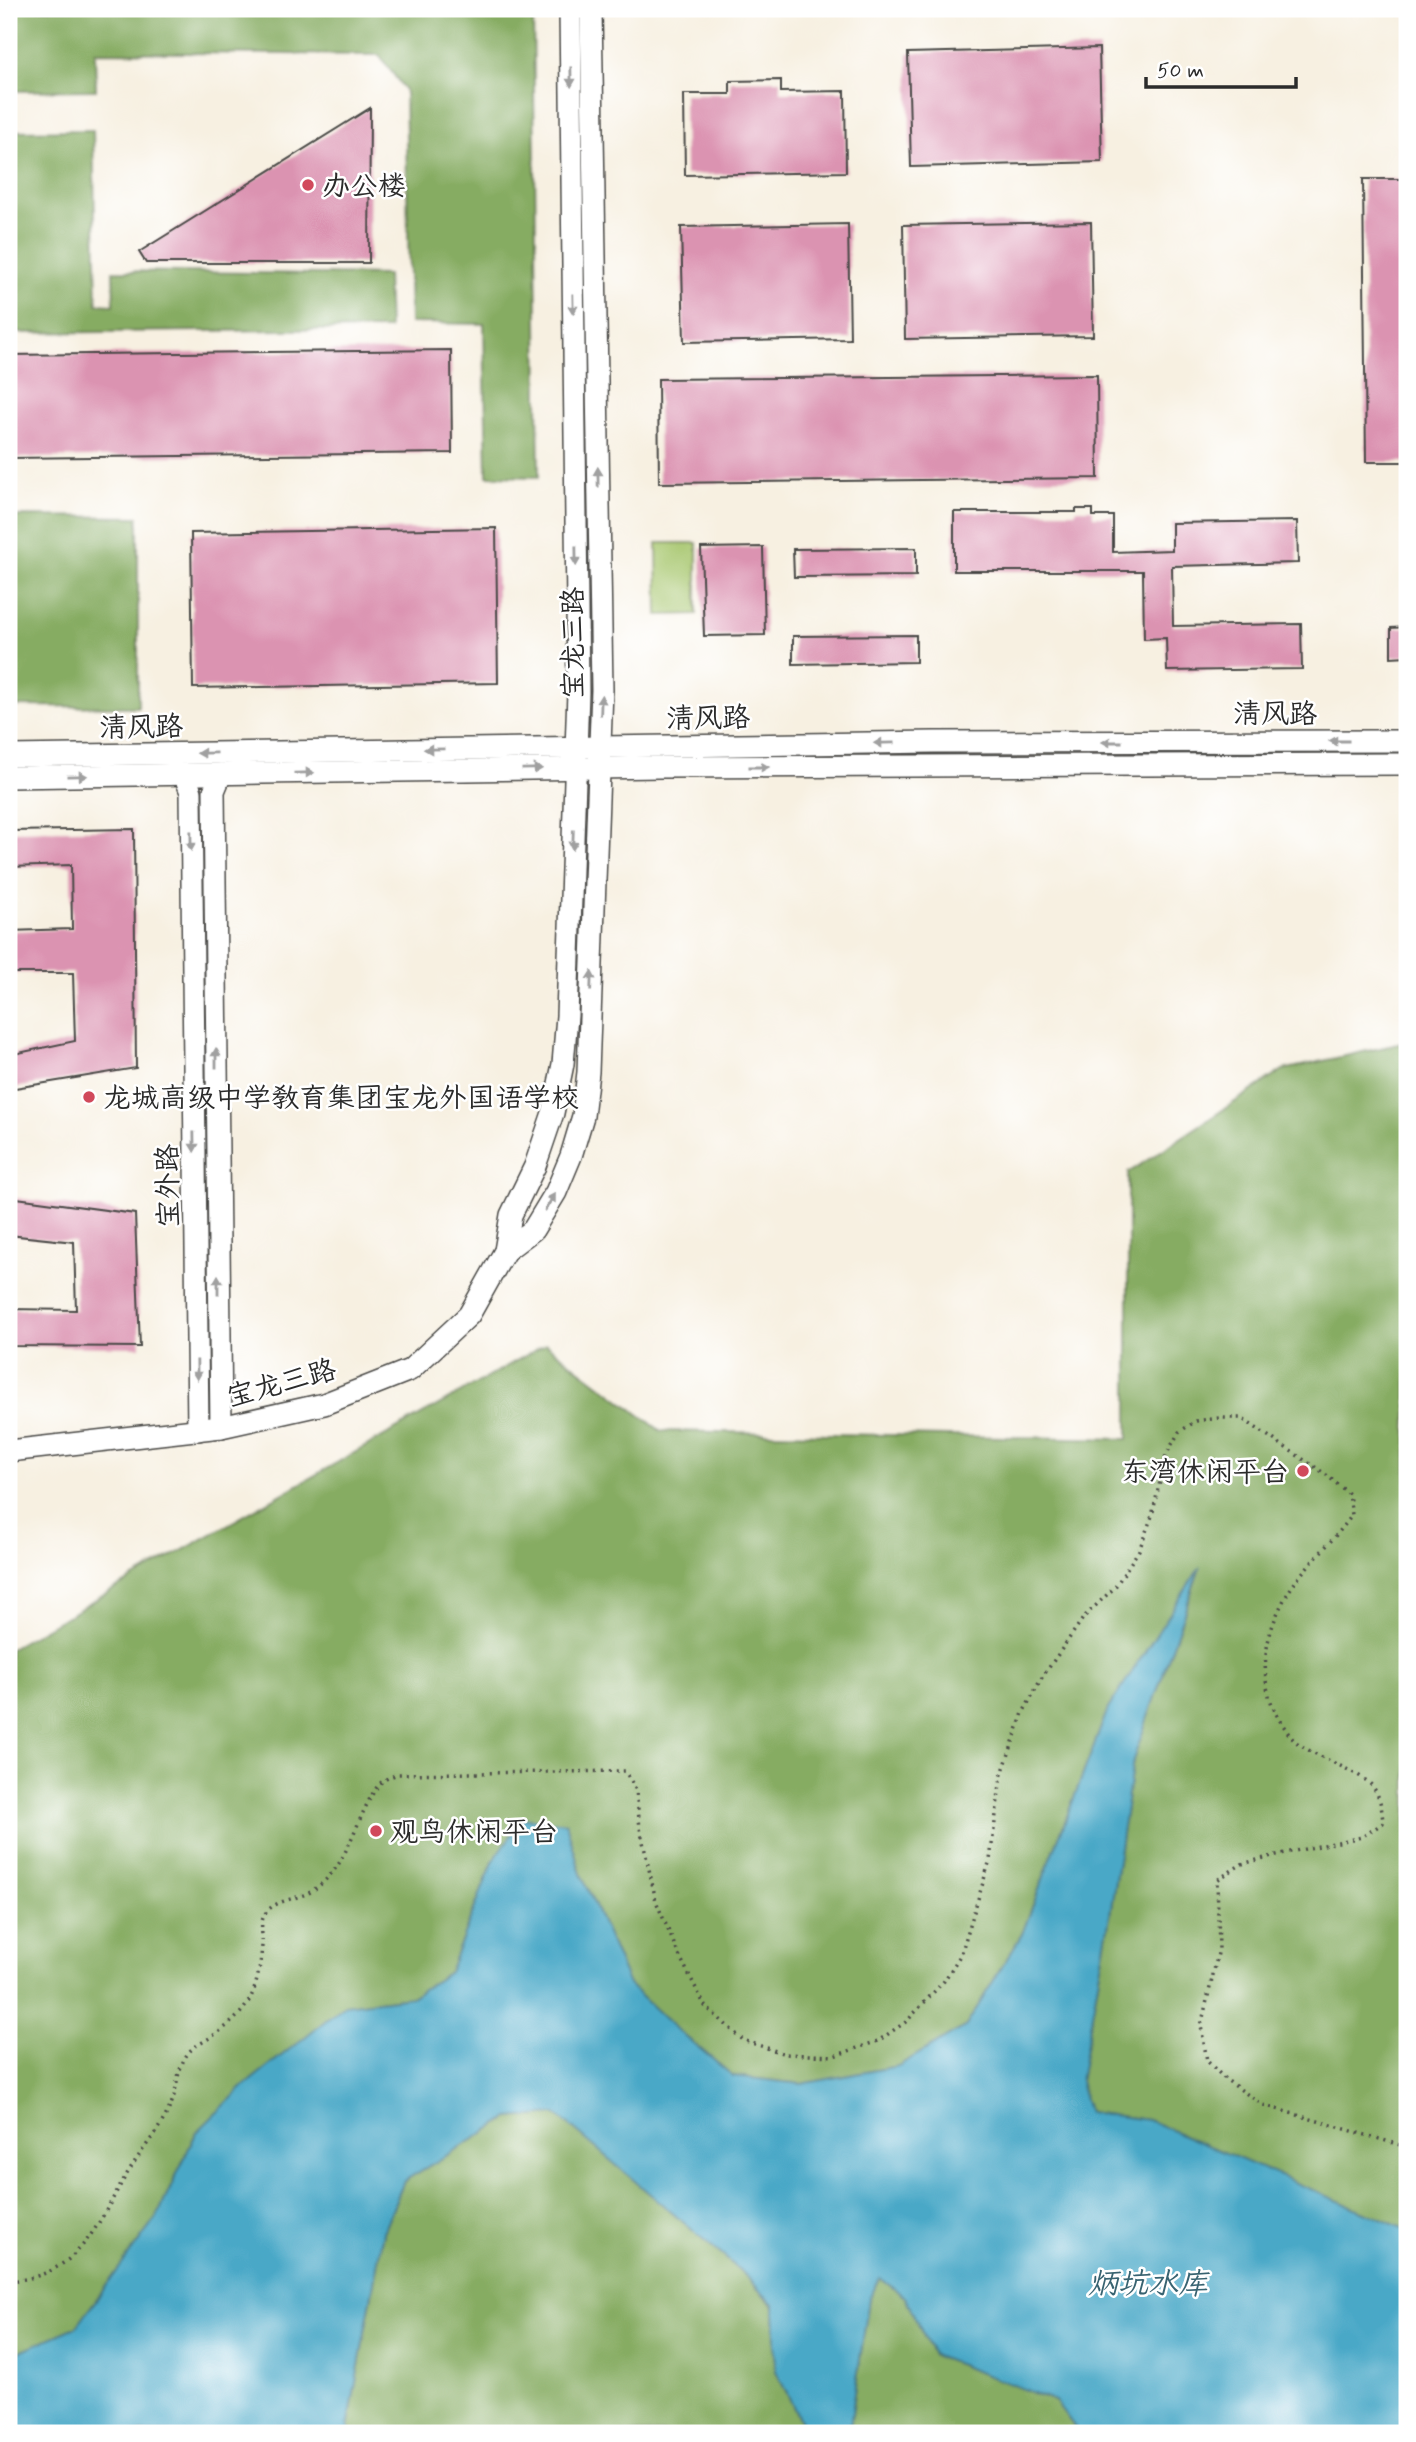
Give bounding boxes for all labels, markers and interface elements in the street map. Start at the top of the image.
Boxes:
scale bar [1146,46,1297,90]
text: 50 m [1157,57,1204,85]
one-way arrow [565,66,577,88]
place label: 办公楼 [322,169,406,206]
marker: 办公楼 [300,177,316,193]
one-way arrow [568,294,579,316]
one-way arrow [593,466,604,488]
one-way arrow [570,546,582,568]
street label: 宝龙三路 [556,587,593,699]
one-way arrow [596,693,607,715]
street label: 清风路 [1233,697,1317,734]
street label: 清风路 [666,700,750,739]
street label: 清风路 [99,709,183,748]
one-way arrow [1328,735,1350,747]
one-way arrow [1100,736,1122,748]
one-way arrow [873,737,895,748]
one-way arrow [423,744,445,755]
one-way arrow [196,747,218,759]
one-way arrow [749,761,771,773]
one-way arrow [521,763,543,775]
one-way arrow [294,767,316,779]
one-way arrow [66,770,88,782]
one-way arrow [567,829,578,851]
one-way arrow [185,831,197,853]
one-way arrow [586,970,597,992]
one-way arrow [210,1047,222,1069]
place label: 龙城高级中学教育集团宝龙外国语学校 [103,1081,579,1118]
marker: 龙城高级中学教育集团宝龙外国语学校 [81,1089,97,1105]
one-way arrow [188,1132,200,1154]
street label: 宝外路 [150,1144,189,1228]
one-way arrow [544,1192,556,1211]
one-way arrow [212,1274,224,1296]
street label: 宝龙三路 [223,1352,341,1417]
one-way arrow [191,1359,202,1381]
place label: 东湾休闲平台 [1121,1455,1289,1492]
marker: 东湾休闲平台 [1295,1463,1311,1479]
place label: 观鸟休闲平台 [390,1815,558,1852]
marker: 观鸟休闲平台 [368,1823,384,1839]
water label: 炳坑水库 [1088,2265,1210,2304]

